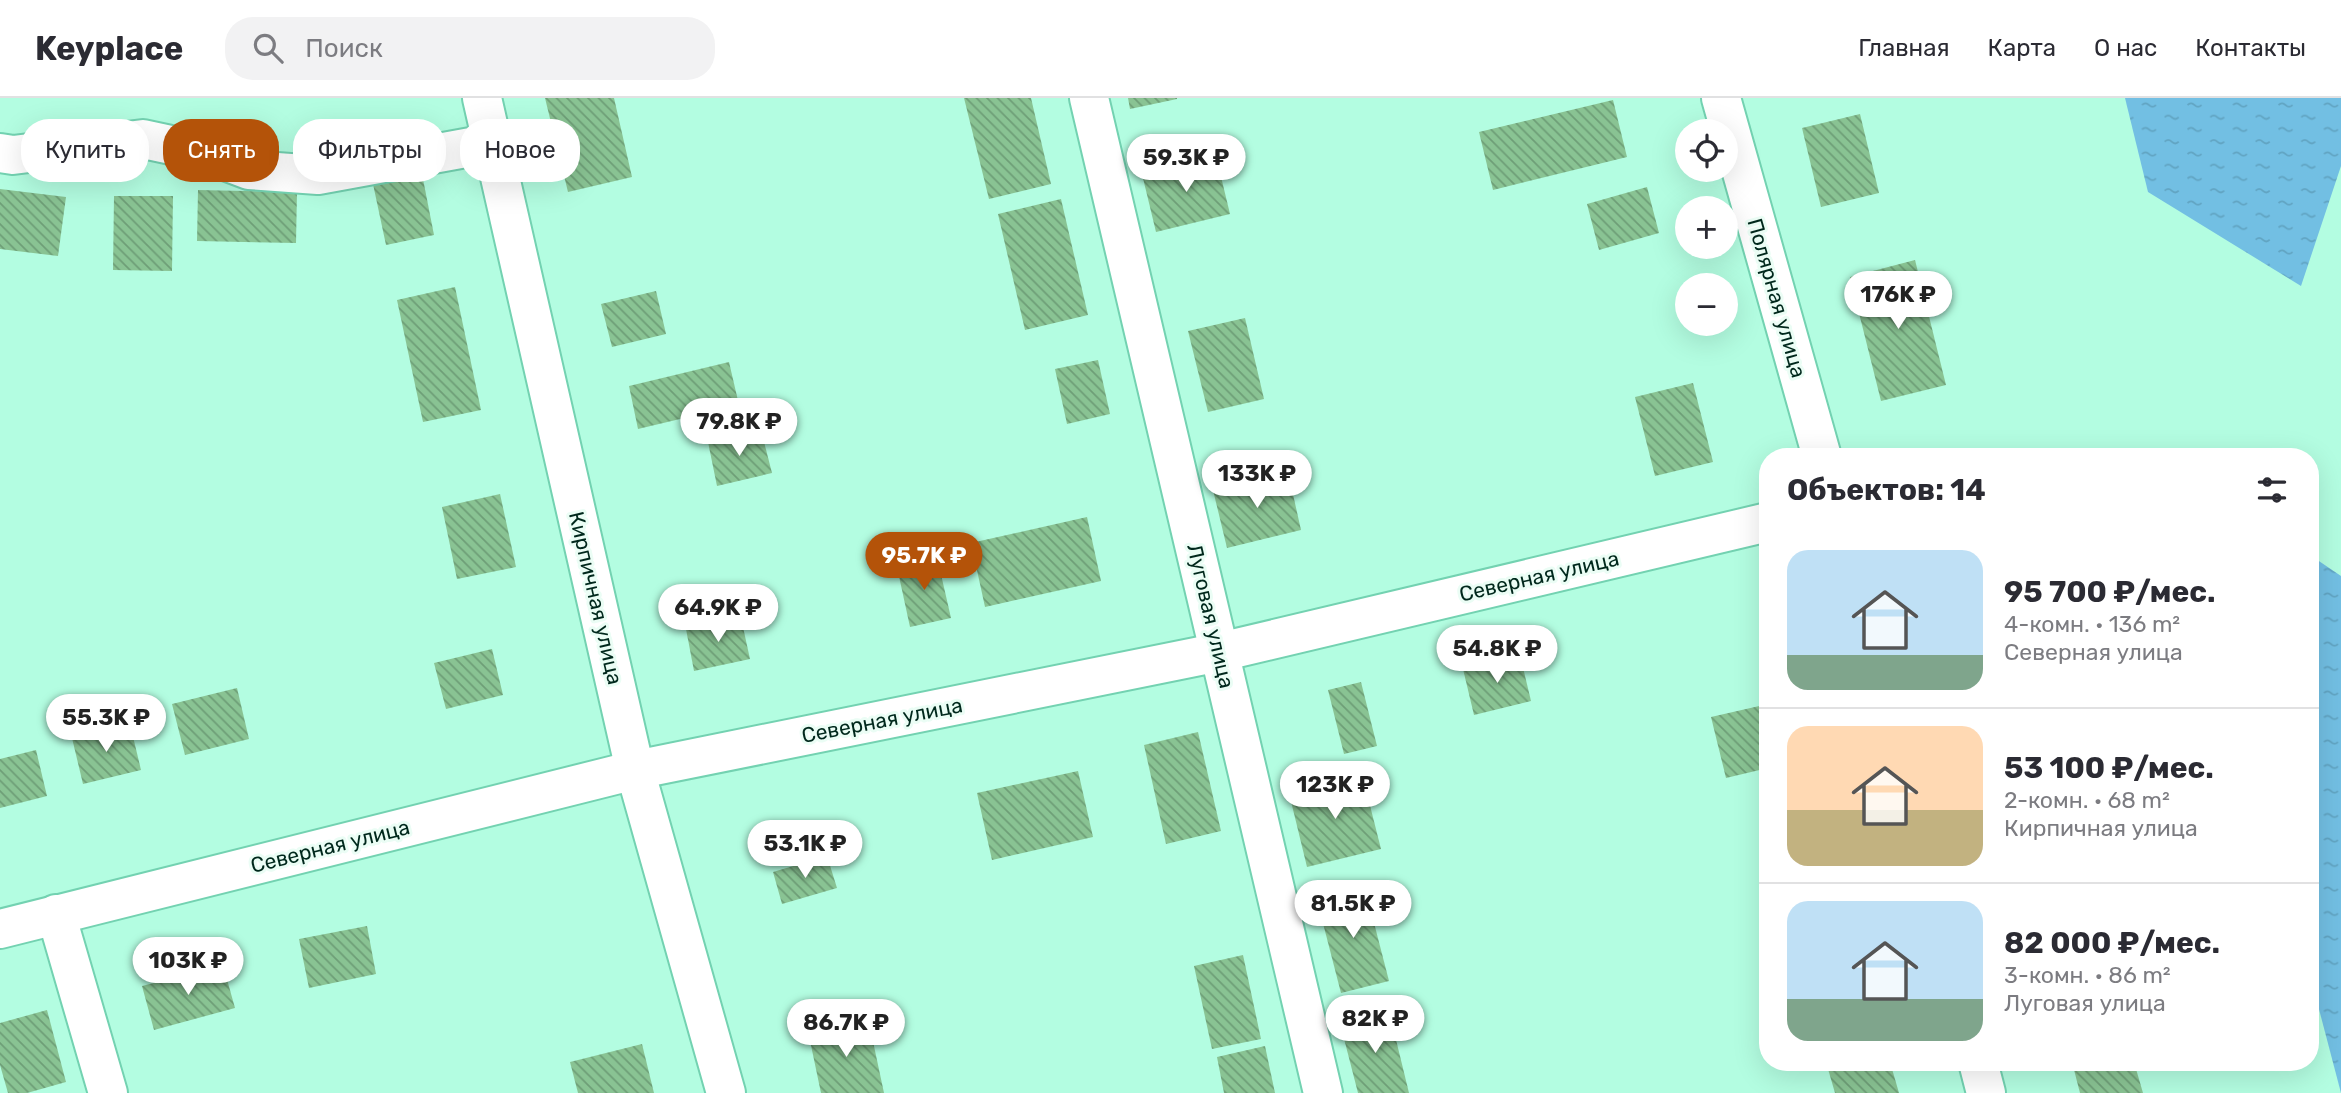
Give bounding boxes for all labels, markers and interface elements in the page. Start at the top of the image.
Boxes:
search box [225,17,715,80]
text: Keyplace [35,29,183,68]
icon: search [249,29,287,67]
text: Поиск [305,33,383,64]
text: Главная [1858,34,1950,62]
text: Карта [1988,34,2056,62]
text: О нас [2094,34,2157,62]
text: Контакты [2195,34,2306,62]
chip: Купить [21,119,149,182]
chip: Снять [163,119,279,182]
chip: Фильтры [293,119,446,182]
chip: Новое [460,119,580,182]
map controls [1675,119,1738,336]
button: locate [1675,119,1738,182]
pin: 59.3K ₽ [1121,134,1251,194]
text: 59.3K ₽ [1143,143,1229,171]
button: + [1675,196,1738,259]
street label: Полярная улица [1742,216,1812,380]
pin: 176K ₽ [1841,272,1955,331]
button: − [1675,273,1738,336]
text: 176K ₽ [1860,280,1936,308]
pin: 79.8K ₽ [674,398,804,458]
text: 79.8K ₽ [696,407,782,435]
pin: 133K ₽ [1200,450,1314,510]
text: 133K ₽ [1218,459,1296,487]
icon: filters [2253,471,2291,509]
text: Объектов: 14 [1787,472,1986,508]
street label: Кирпичная улица [564,509,628,687]
pin: 95.7K ₽ [859,532,989,592]
text: 95.7K ₽ [881,541,967,569]
street label: Луговая улица [1182,541,1240,691]
street label: Северная улица [1457,545,1621,607]
text: 95 700 ₽/мес. [2004,574,2216,610]
icon: home [1843,578,1927,662]
pin: 64.9K ₽ [653,584,783,644]
text: 64.9K ₽ [674,593,762,621]
text: 4-комн. · 136 m² [2004,610,2180,638]
pin: 54.8K ₽ [1432,626,1562,685]
text: 54.8K ₽ [1452,634,1542,662]
text: Северная улица [2004,638,2183,666]
street label: Северная улица [800,692,964,748]
pin: 55.3K ₽ [41,694,171,754]
text: 55.3K ₽ [62,703,150,731]
text: 53 100 ₽/мес. [2004,750,2214,786]
icon: home [1843,754,1927,838]
pin: 123K ₽ [1278,762,1392,821]
text: 123K ₽ [1296,770,1374,798]
text: 2-комн. · 68 m² [2004,786,2170,814]
street label: Северная улица [248,814,412,878]
text: Кирпичная улица [2004,814,2198,842]
pin: 53.1K ₽ [740,820,870,880]
text: 53.1K ₽ [763,829,847,857]
pin: 81.5K ₽ [1288,880,1418,940]
text: 81.5K ₽ [1310,889,1396,917]
text: 82 000 ₽/мес. [2004,925,2220,961]
icon: home [1843,929,1927,1013]
pin: 103K ₽ [131,937,245,997]
text: 103K ₽ [149,946,227,974]
text: 3-комн. · 86 m² [2004,961,2171,989]
text: Луговая улица [2004,989,2166,1017]
pin: 82K ₽ [1326,996,1424,1055]
pin: 86.7K ₽ [781,1000,911,1059]
text: 82K ₽ [1341,1004,1409,1032]
text: 86.7K ₽ [803,1008,889,1036]

